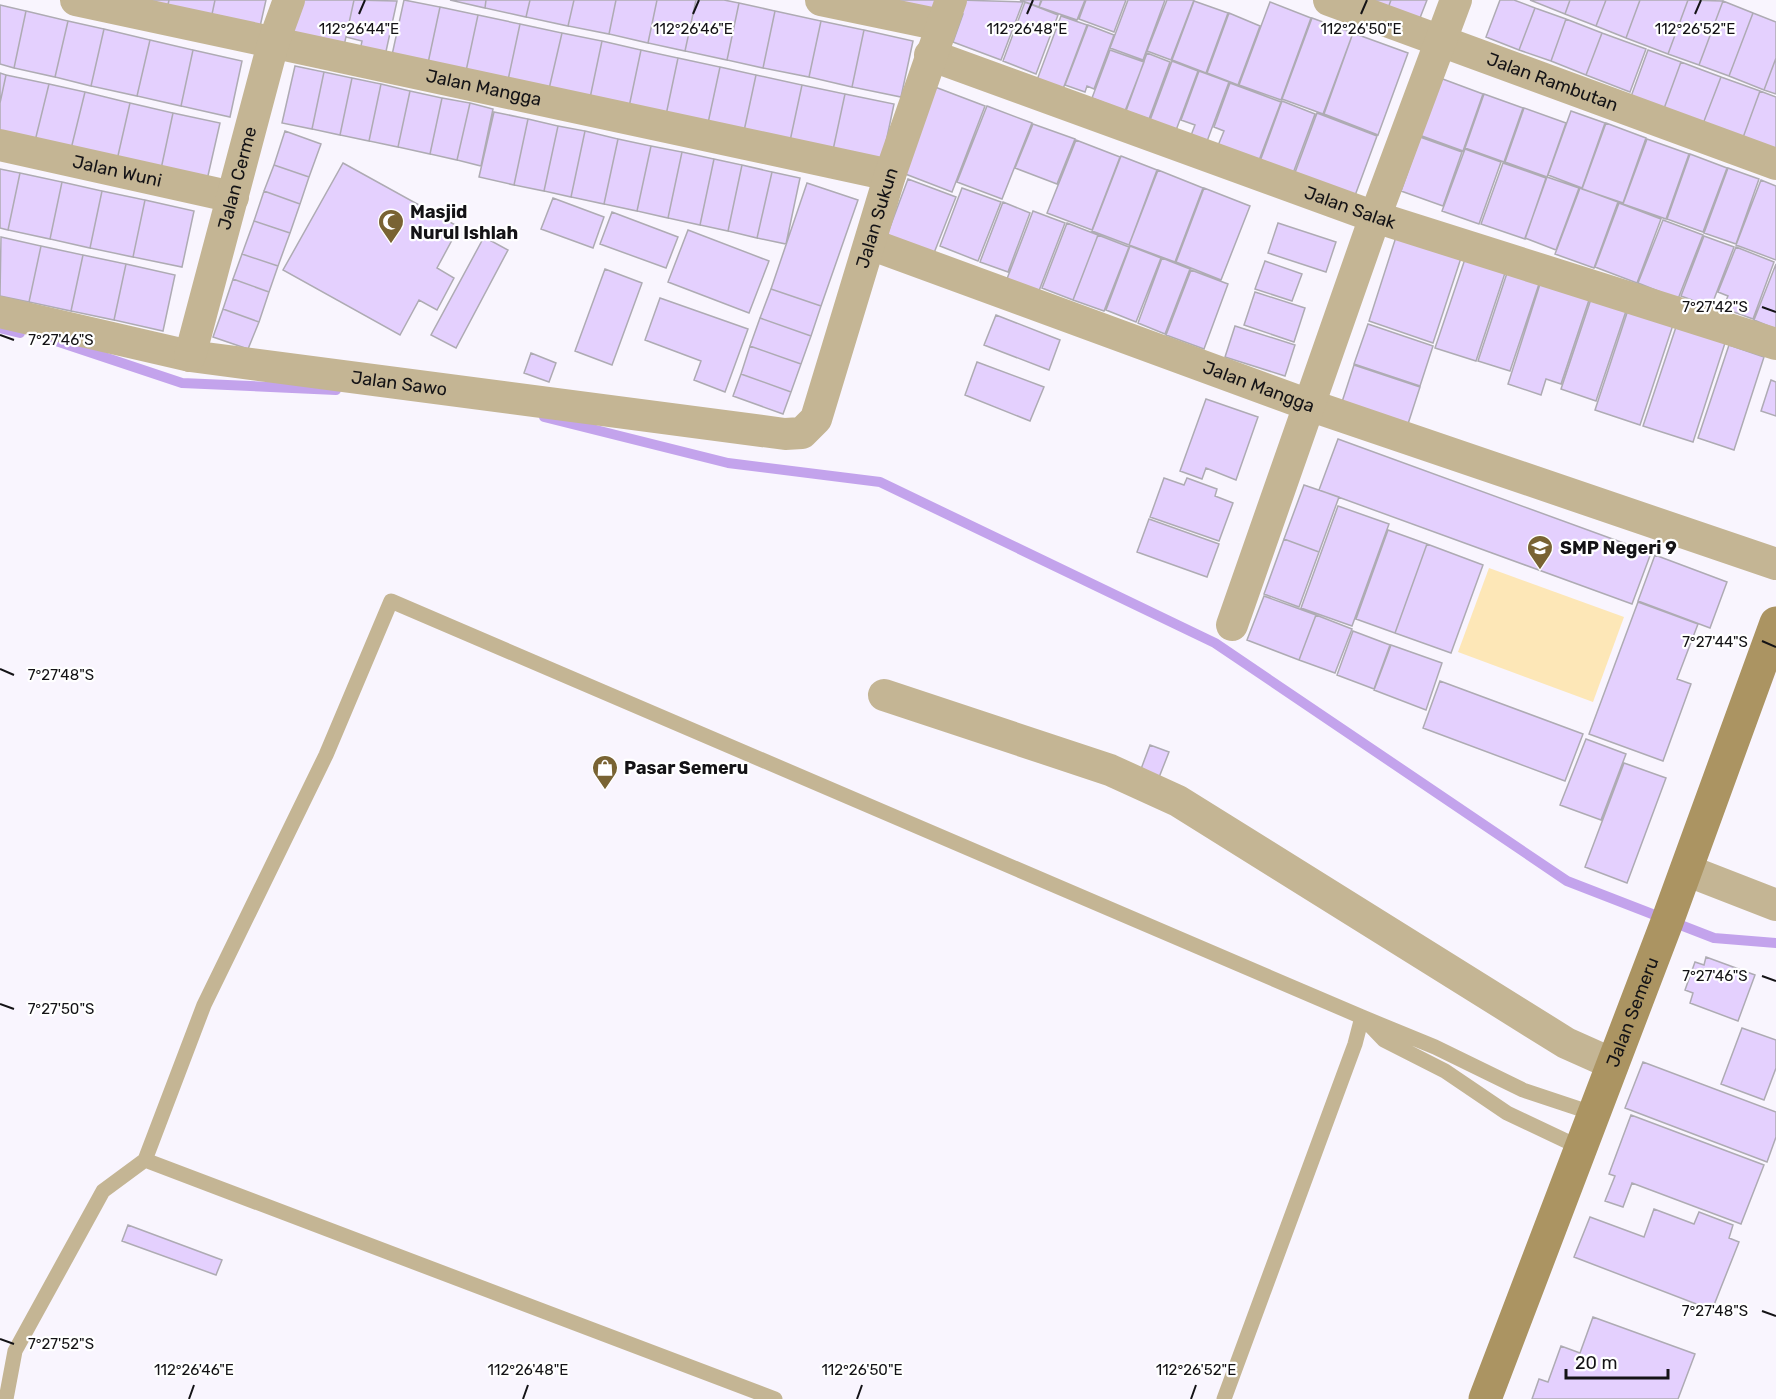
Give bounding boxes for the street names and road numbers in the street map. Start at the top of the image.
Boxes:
street label: Jalan Rambutan [1484,48,1621,116]
street label: Jalan Mangga [424,65,543,111]
street label: Jalan Cerme [213,124,262,232]
street label: Jalan Wuni [70,150,164,192]
street label: Jalan Sukun [851,165,903,271]
street label: Jalan Salak [1301,181,1399,234]
street label: Jalan Mangga [1200,356,1317,417]
street label: Jalan Sawo [350,366,448,401]
street label: Jalan Semeru [1602,954,1664,1070]

